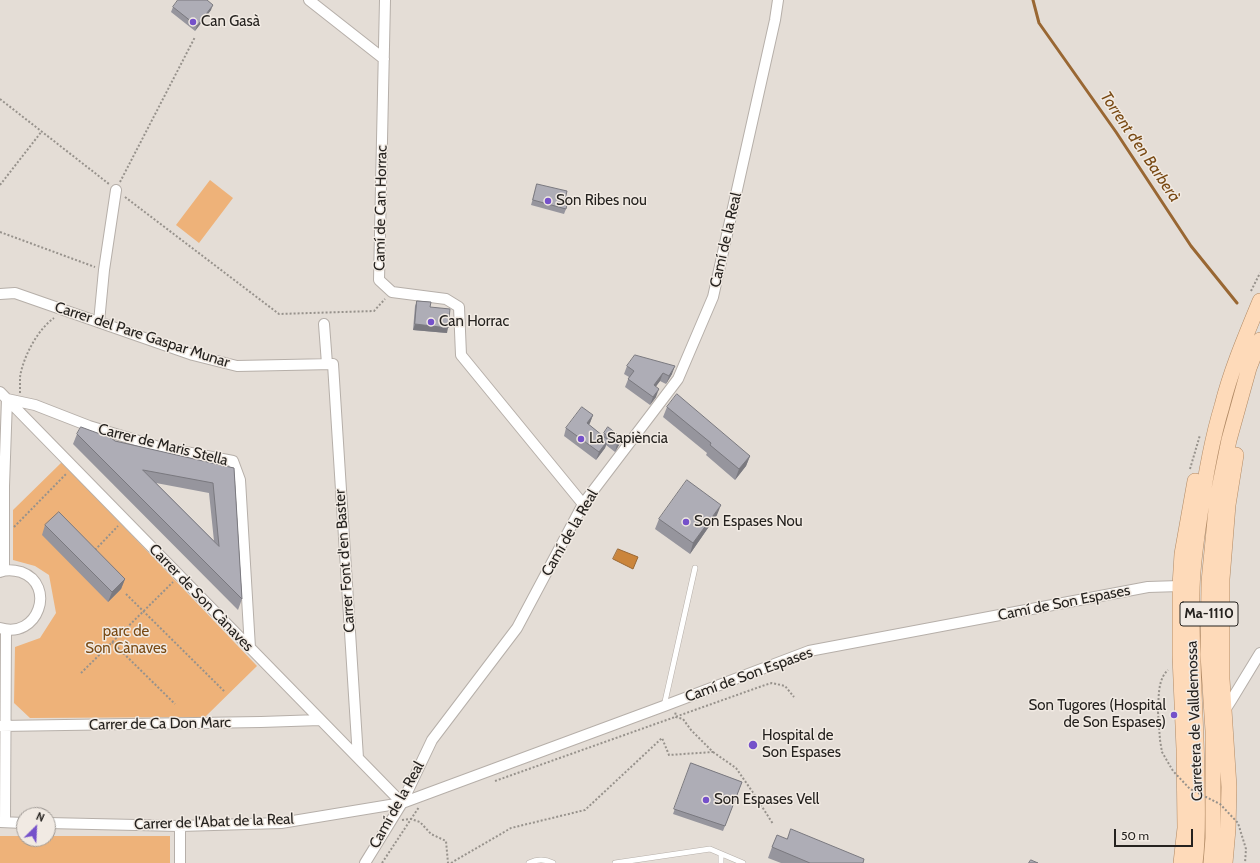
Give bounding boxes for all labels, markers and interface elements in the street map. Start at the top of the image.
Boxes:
place label: Can Gasà [201,13,260,31]
marker: Can Gasà [188,17,198,27]
water label: Torrent d'en Barberà [1096,88,1184,206]
street label: Camí de Can Horrac [371,145,391,271]
street label: Camí de la Real [706,191,746,289]
place label: Son Ribes nou [556,192,647,210]
marker: Son Ribes nou [543,196,553,206]
street label: Carrer del Pare Gaspar Munar [52,298,232,372]
place label: Can Horrac [439,313,509,331]
marker: Can Horrac [426,317,436,327]
street label: Carrer de Maris Stella [96,420,230,470]
place label: La Sapiència [589,430,668,448]
marker: La Sapiència [576,434,586,444]
street label: Camí de la Real [538,487,602,579]
street label: Carrer Font d'en Baster [331,489,359,633]
place label: Son Espases Nou [694,513,803,531]
marker: Son Espases Nou [681,517,691,527]
street label: Carrer de Son Cànaves [145,540,257,656]
street label: Camí de Son Espases [996,581,1132,625]
road number: Ma-1110 [1180,602,1238,626]
park label: parc de Son Cànaves [85,623,167,658]
street label: Carretera de Valldemossa [1183,641,1207,801]
street label: Camí de Son Espases [683,644,815,706]
place label: Son Tugores (Hospital de Son Espases) [1028,697,1166,732]
marker: Son Tugores (Hospital de Son Espases) [1169,710,1179,720]
street label: Carrer de Ca Don Marc [89,714,231,734]
place label: Hospital de Son Espases [762,727,841,762]
marker: Hospital de Son Espases [747,739,759,751]
street label: Camí de la Real [366,758,428,852]
place label: Son Espases Vell [714,791,819,809]
marker: Son Espases Vell [701,795,711,805]
north arrow [16,807,56,847]
text: N [34,809,47,825]
street label: Carrer de l'Abat de la Real [134,810,294,834]
scale bar [1116,821,1195,847]
text: 50 m [1121,828,1149,843]

